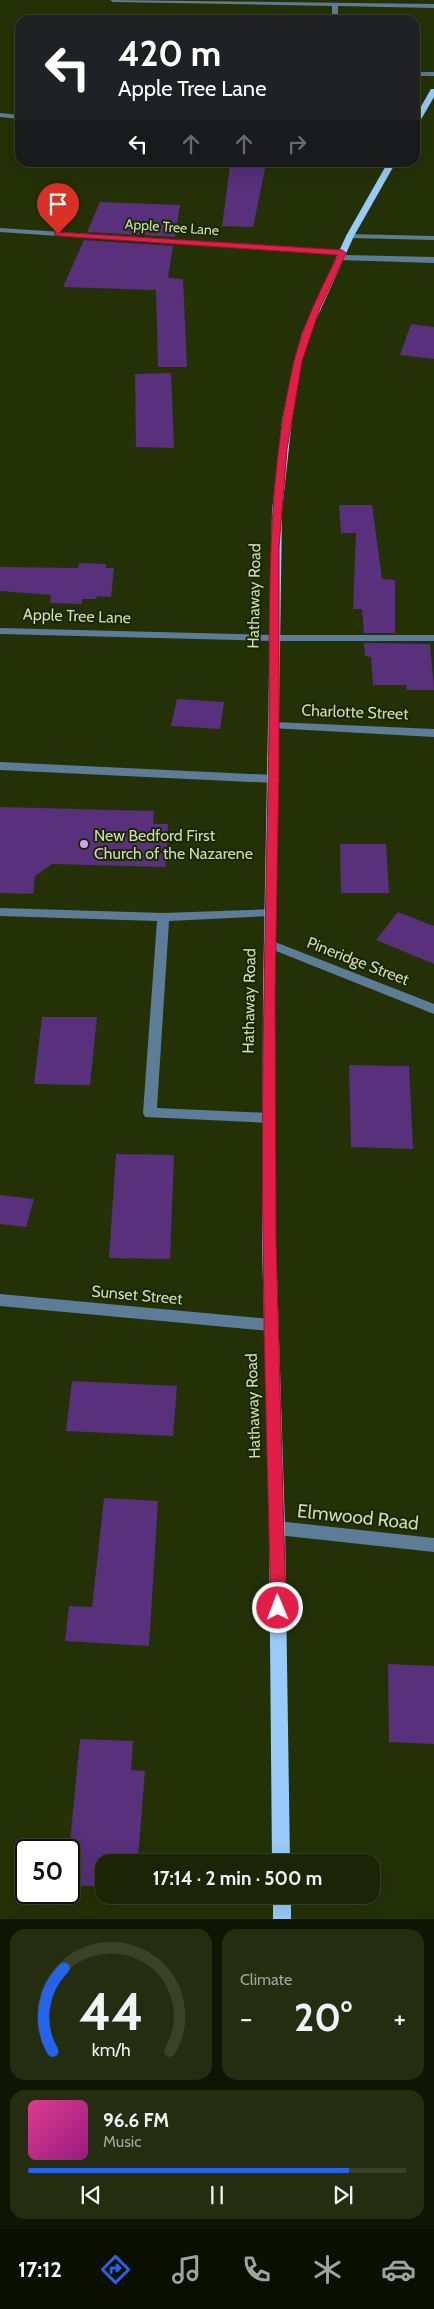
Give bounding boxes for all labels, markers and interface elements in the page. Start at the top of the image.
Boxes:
text: 420 m [118,32,221,75]
icon: left [35,35,100,100]
text: Apple Tree Lane [118,75,266,102]
icon: left [124,130,152,158]
icon: ahead [177,130,205,158]
icon: ahead [230,130,258,158]
icon: right [283,130,311,158]
pin [37,183,79,234]
icon: arrive [44,190,72,218]
street label: Apple Tree Lane [124,215,220,239]
street label: Hathaway Road [244,543,264,649]
street label: Apple Tree Lane [23,605,131,627]
street label: Charlotte Street [301,701,410,723]
place label: New Bedford First Church of the Nazarene [94,826,253,863]
marker: New Bedford First Church of the Nazarene [78,838,90,850]
street label: Pineridge Street [304,933,412,989]
street label: Hathaway Road [239,948,259,1054]
street label: Sunset Street [91,1282,184,1309]
street label: Hathaway Road [242,1353,264,1459]
street label: Elmwood Road [296,1499,420,1535]
position arrow [251,1581,303,1633]
speed limit sign: 50 [15,1839,80,1904]
text: 17:14 · 2 min · 500 m [153,1867,322,1890]
text: Climate [240,1970,292,1989]
text: 44 [79,1980,143,2043]
text: 20° [294,1994,352,2041]
text: − [240,2001,252,2035]
text: + [394,2001,406,2035]
text: km/h [91,2039,131,2060]
text: 96.6 FM [103,2109,169,2132]
text: Music [103,2132,141,2151]
icon: previous [77,2181,105,2209]
icon: pause [203,2181,231,2209]
icon: next [329,2181,357,2209]
icon: directions [98,2252,133,2287]
icon: music [169,2252,204,2287]
icon: phone [239,2252,274,2287]
icon: climate [310,2252,345,2287]
icon: car [381,2252,416,2287]
text: 17:12 [18,2256,62,2283]

